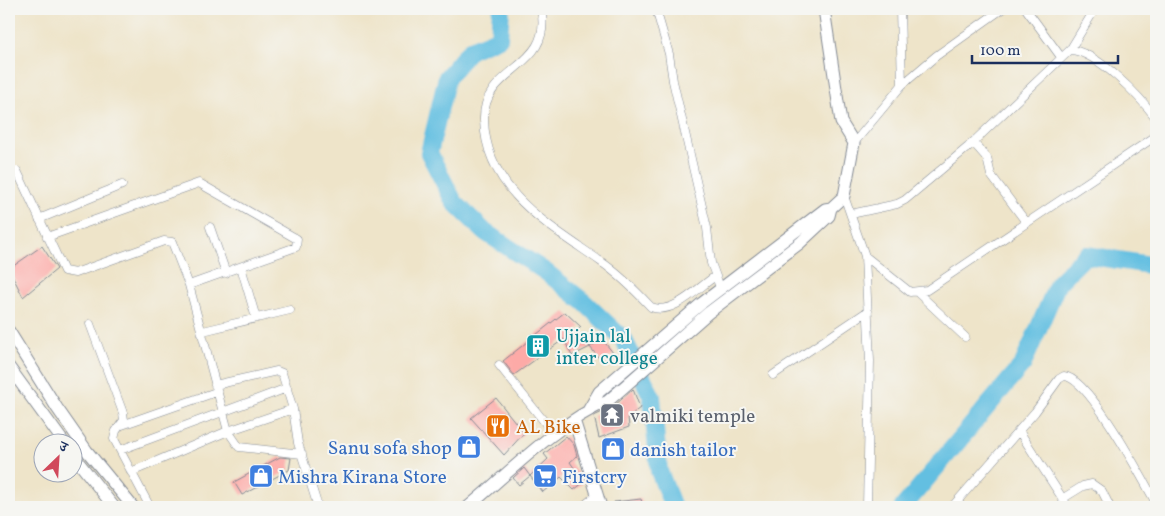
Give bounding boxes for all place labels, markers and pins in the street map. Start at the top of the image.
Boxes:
place label: Ujjain lal inter college [556,324,658,372]
building icon: Ujjain lal inter college [525,333,551,359]
temple icon: valmiki temple [599,402,625,428]
place label: valmiki temple [630,404,755,430]
restaurant icon: AL Bike [485,413,511,439]
place label: AL Bike [516,415,580,441]
shop icon: Sanu sofa shop [456,434,482,460]
place label: Sanu sofa shop [328,436,452,462]
shop icon: danish tailor [600,436,626,462]
place label: danish tailor [630,438,736,464]
shop icon: Mishra Kirana Store [248,463,274,489]
supermarket icon: Firstcry [532,463,558,489]
place label: Mishra Kirana Store [278,465,447,491]
place label: Firstcry [562,465,627,491]

